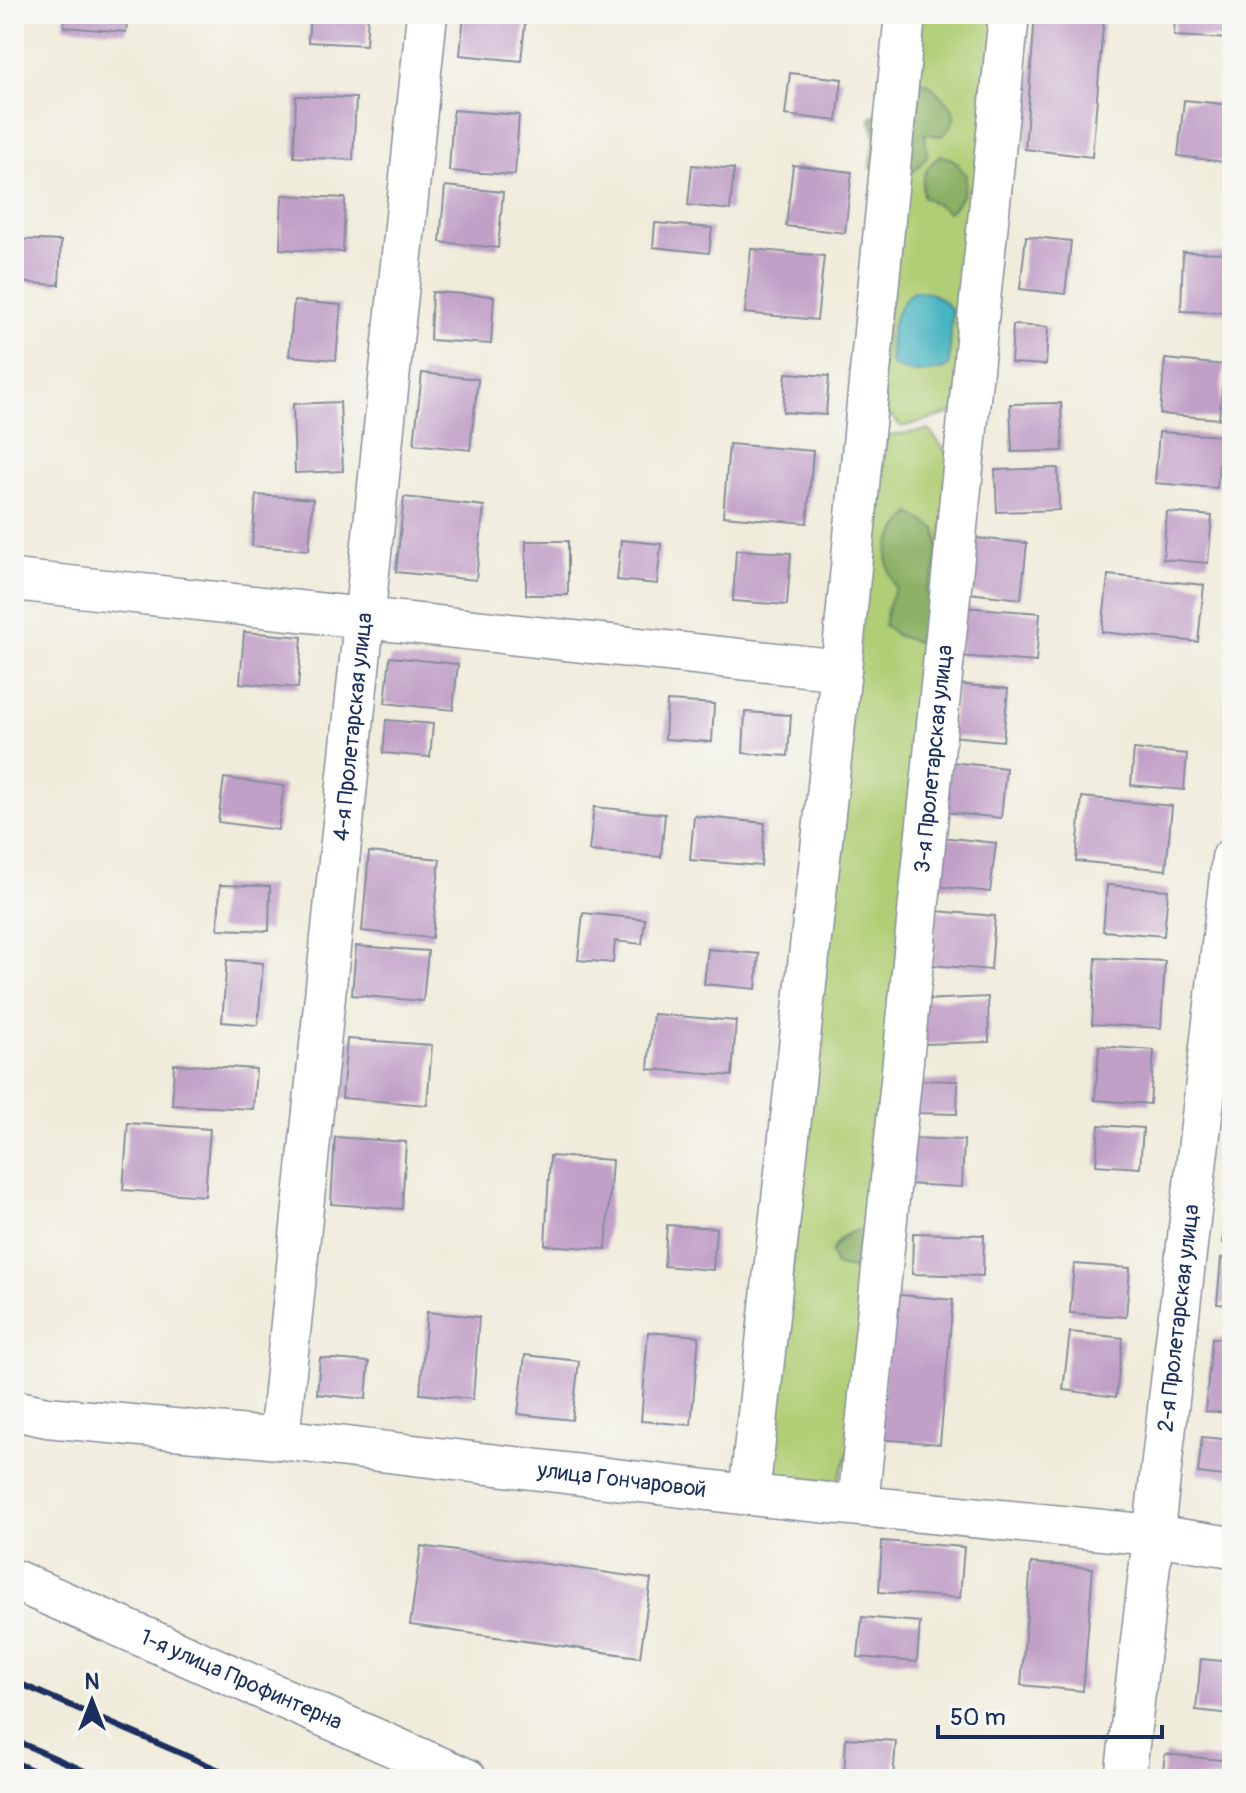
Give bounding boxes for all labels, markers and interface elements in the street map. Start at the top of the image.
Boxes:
street label: 4-я Пролетарская улица [327,611,379,842]
street label: 3-я Пролетарская улица [908,643,959,874]
street label: 2-я Пролетарская улица [1151,1203,1206,1433]
street label: улица Гончаровой [535,1456,708,1504]
street label: 1-я улица Профинтерна [136,1623,346,1736]
north arrow [52,1661,132,1741]
text: N [85,1668,100,1696]
scale bar [938,1689,1162,1739]
text: 50 m [950,1703,1006,1732]

